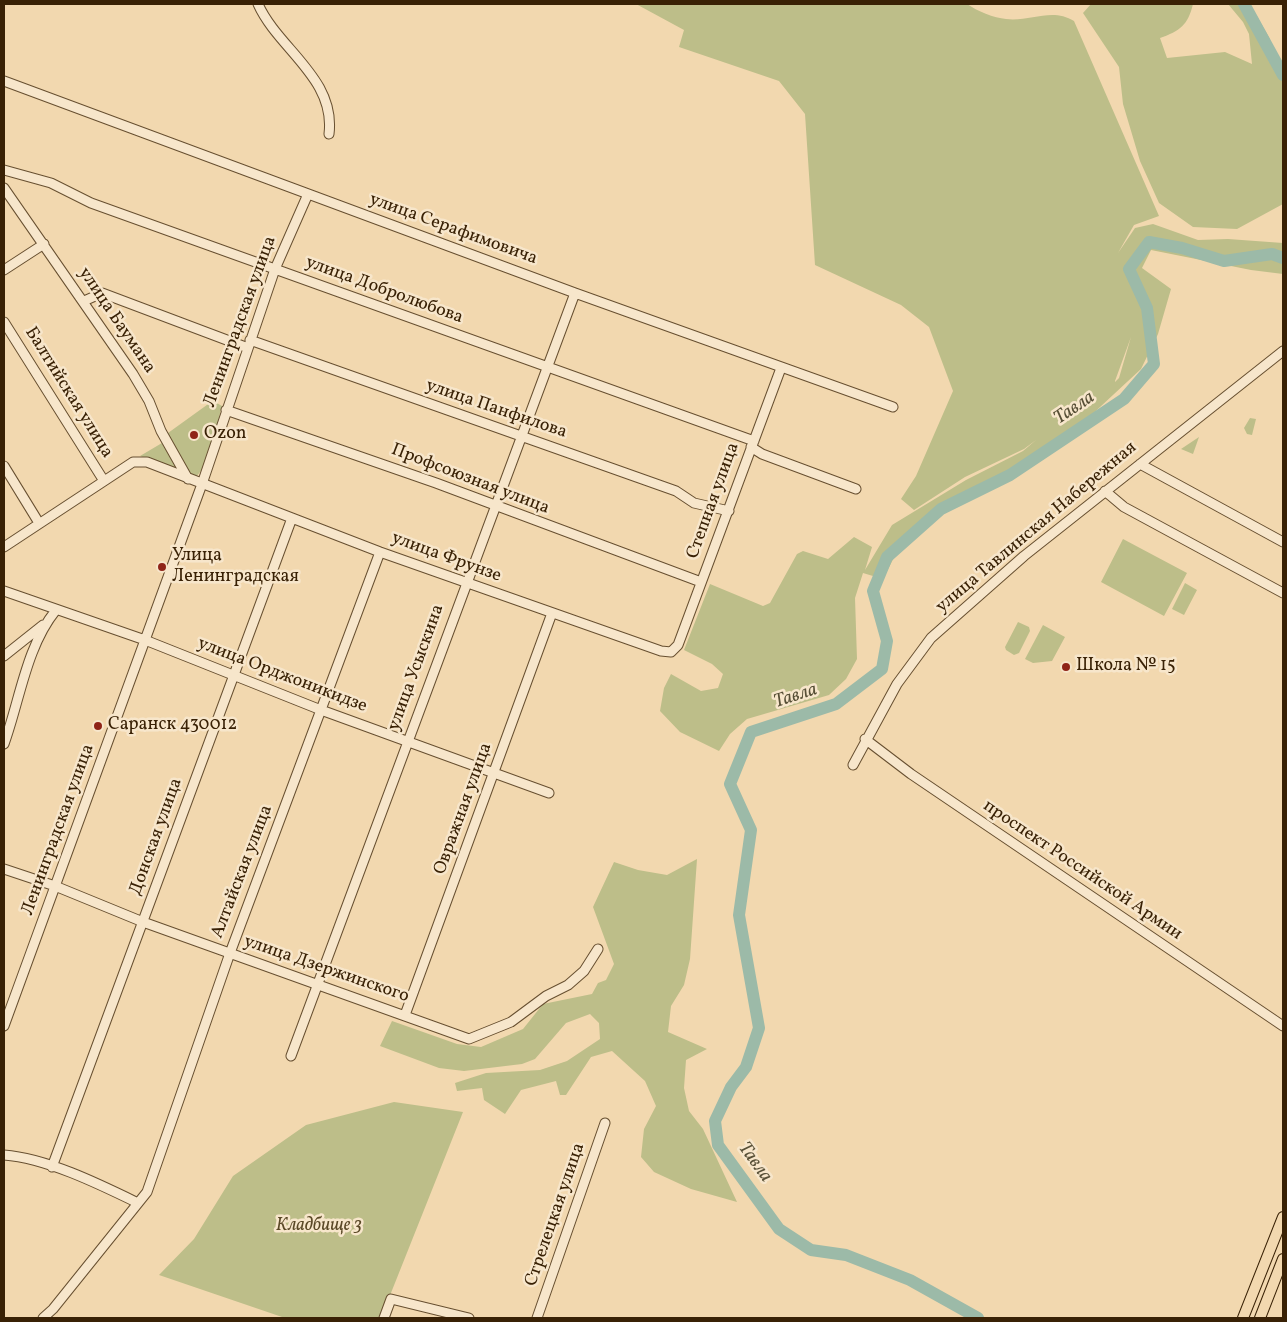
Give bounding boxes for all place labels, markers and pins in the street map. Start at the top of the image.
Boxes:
place label: Ozon [204,424,246,446]
marker: Ozon [188,429,200,441]
place label: Улица Ленинградская [172,546,299,588]
marker: Улица Ленинградская [156,561,168,573]
place label: Школа № 15 [1076,656,1176,678]
marker: Школа № 15 [1060,661,1072,673]
place label: Саранск 430012 [108,715,237,737]
marker: Саранск 430012 [92,720,104,732]

